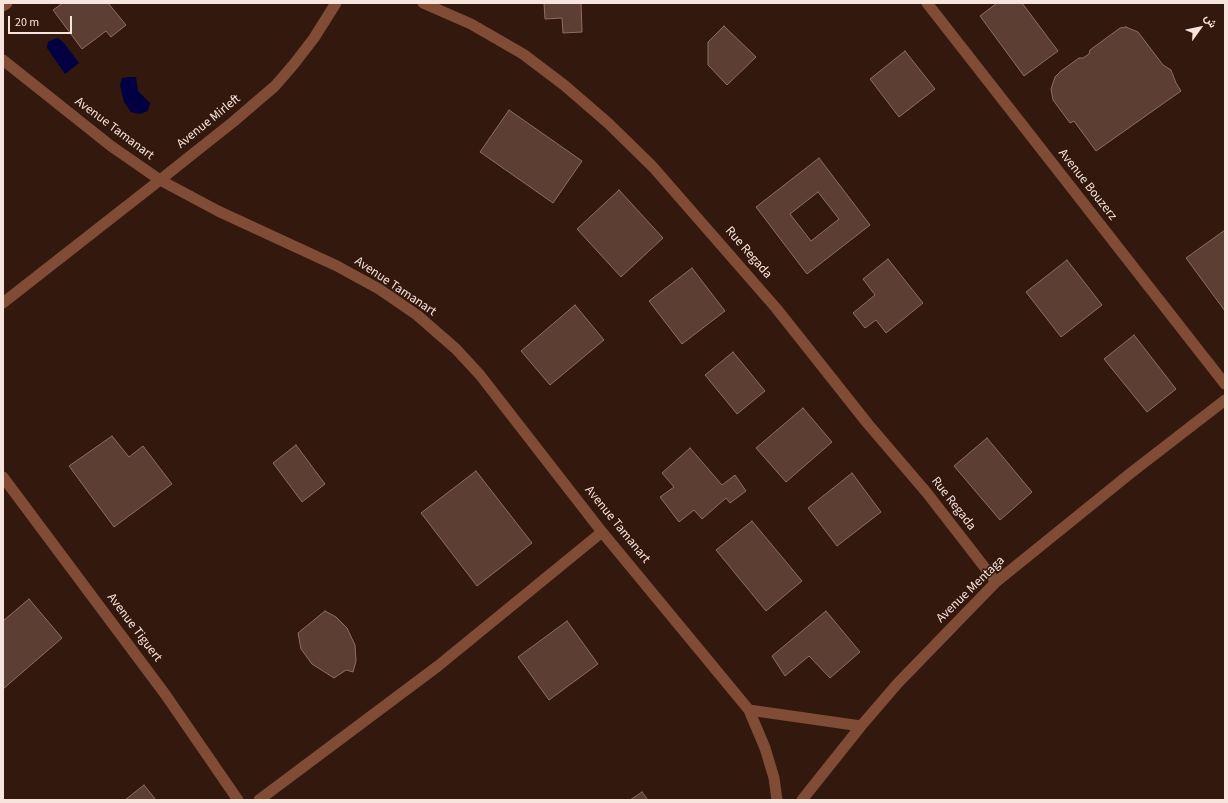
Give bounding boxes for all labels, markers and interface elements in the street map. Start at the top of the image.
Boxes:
scale bar [10,8,74,34]
north arrow [1180,8,1220,48]
text: ش [1201,12,1220,31]
text: 20 m [15,14,39,31]
street label: Avenue Mirleft [174,92,244,152]
street label: Avenue Tamanart [71,94,157,164]
street label: Avenue Bouzerz [1054,146,1120,224]
street label: Rue Regada [721,224,775,282]
street label: Avenue Tamanart [351,254,439,320]
street label: Rue Regada [927,474,979,534]
street label: Avenue Tamanart [581,483,653,567]
street label: Avenue Mentaga [933,553,1009,627]
street label: Avenue Tiguert [103,591,165,665]

